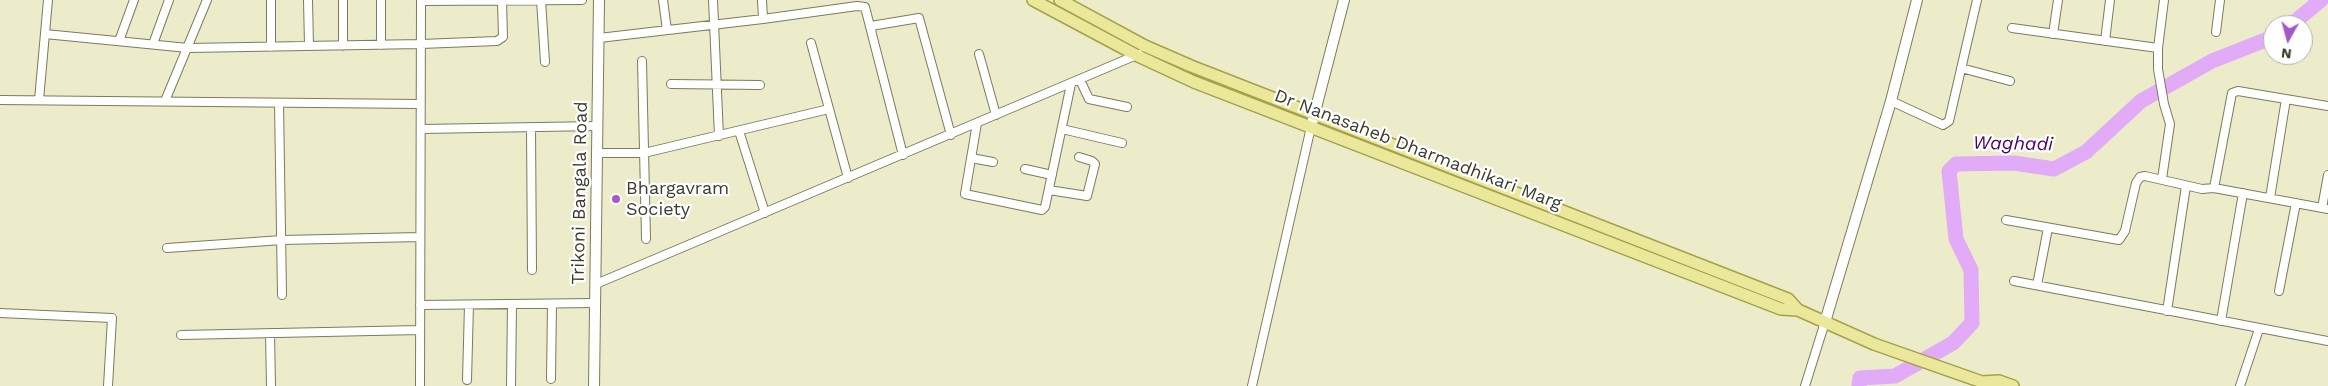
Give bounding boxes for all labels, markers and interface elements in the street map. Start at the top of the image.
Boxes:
north arrow [2263,15,2313,65]
text: N [2280,45,2292,62]
street label: Dr Nanasaheb Dharmadhikari Marg [1271,85,1565,215]
street label: Trikoni Bangala Road [568,101,592,285]
water label: Waghadi [1973,132,2053,156]
place label: Bhargavram Society [626,178,729,220]
marker: Bhargavram Society [610,193,622,205]

